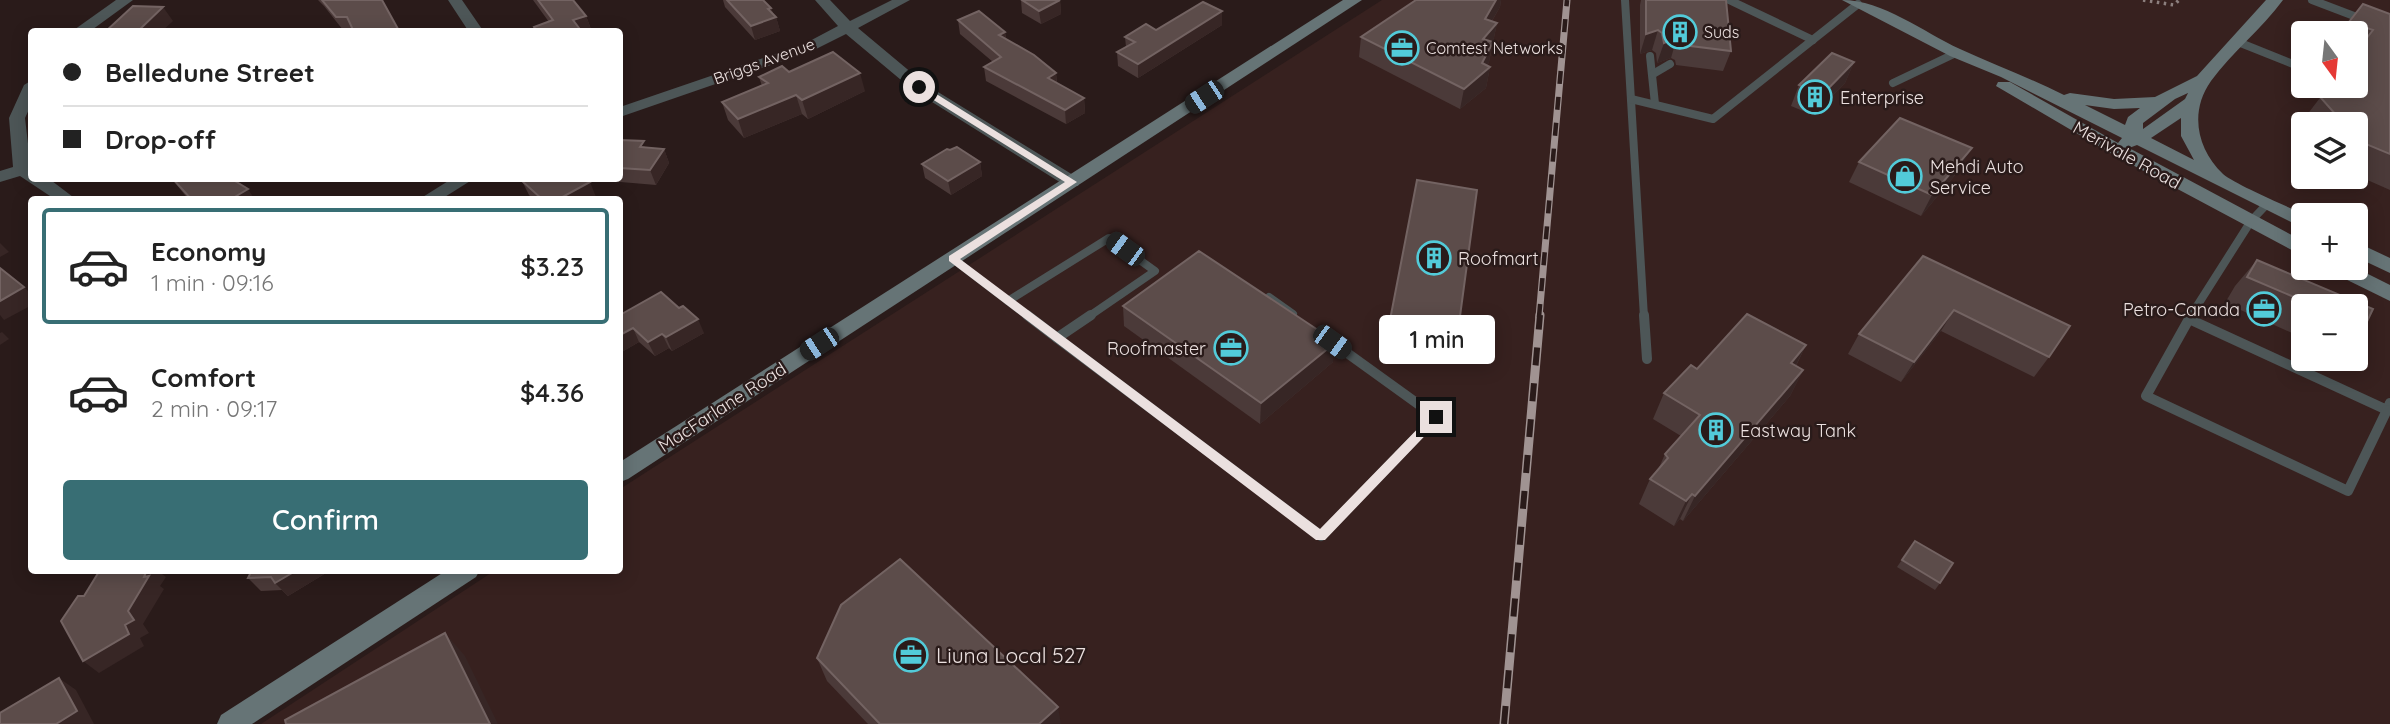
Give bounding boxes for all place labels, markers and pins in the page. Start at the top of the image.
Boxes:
building icon: Suds [1661,13,1699,51]
place label: Suds [1704,22,1739,42]
office icon: Comtest Networks [1383,29,1421,67]
place label: Comtest Networks [1426,38,1563,58]
building icon: Enterprise [1796,78,1834,116]
place label: Enterprise [1840,86,1924,109]
place label: Mehdi Auto Service [1930,155,2024,199]
shop icon: Mehdi Auto Service [1886,157,1924,195]
building icon: Roofmart [1415,239,1453,277]
place label: Roofmart [1458,247,1539,270]
office icon: Petro-Canada [2245,290,2283,328]
place label: Petro-Canada [2123,298,2240,321]
office icon: Roofmaster [1212,329,1250,367]
place label: Roofmaster [1107,337,1206,360]
building icon: Eastway Tank [1697,411,1735,449]
place label: Eastway Tank [1740,419,1856,442]
office icon: Liuna Local 527 [892,636,930,674]
place label: Liuna Local 527 [936,642,1086,668]

